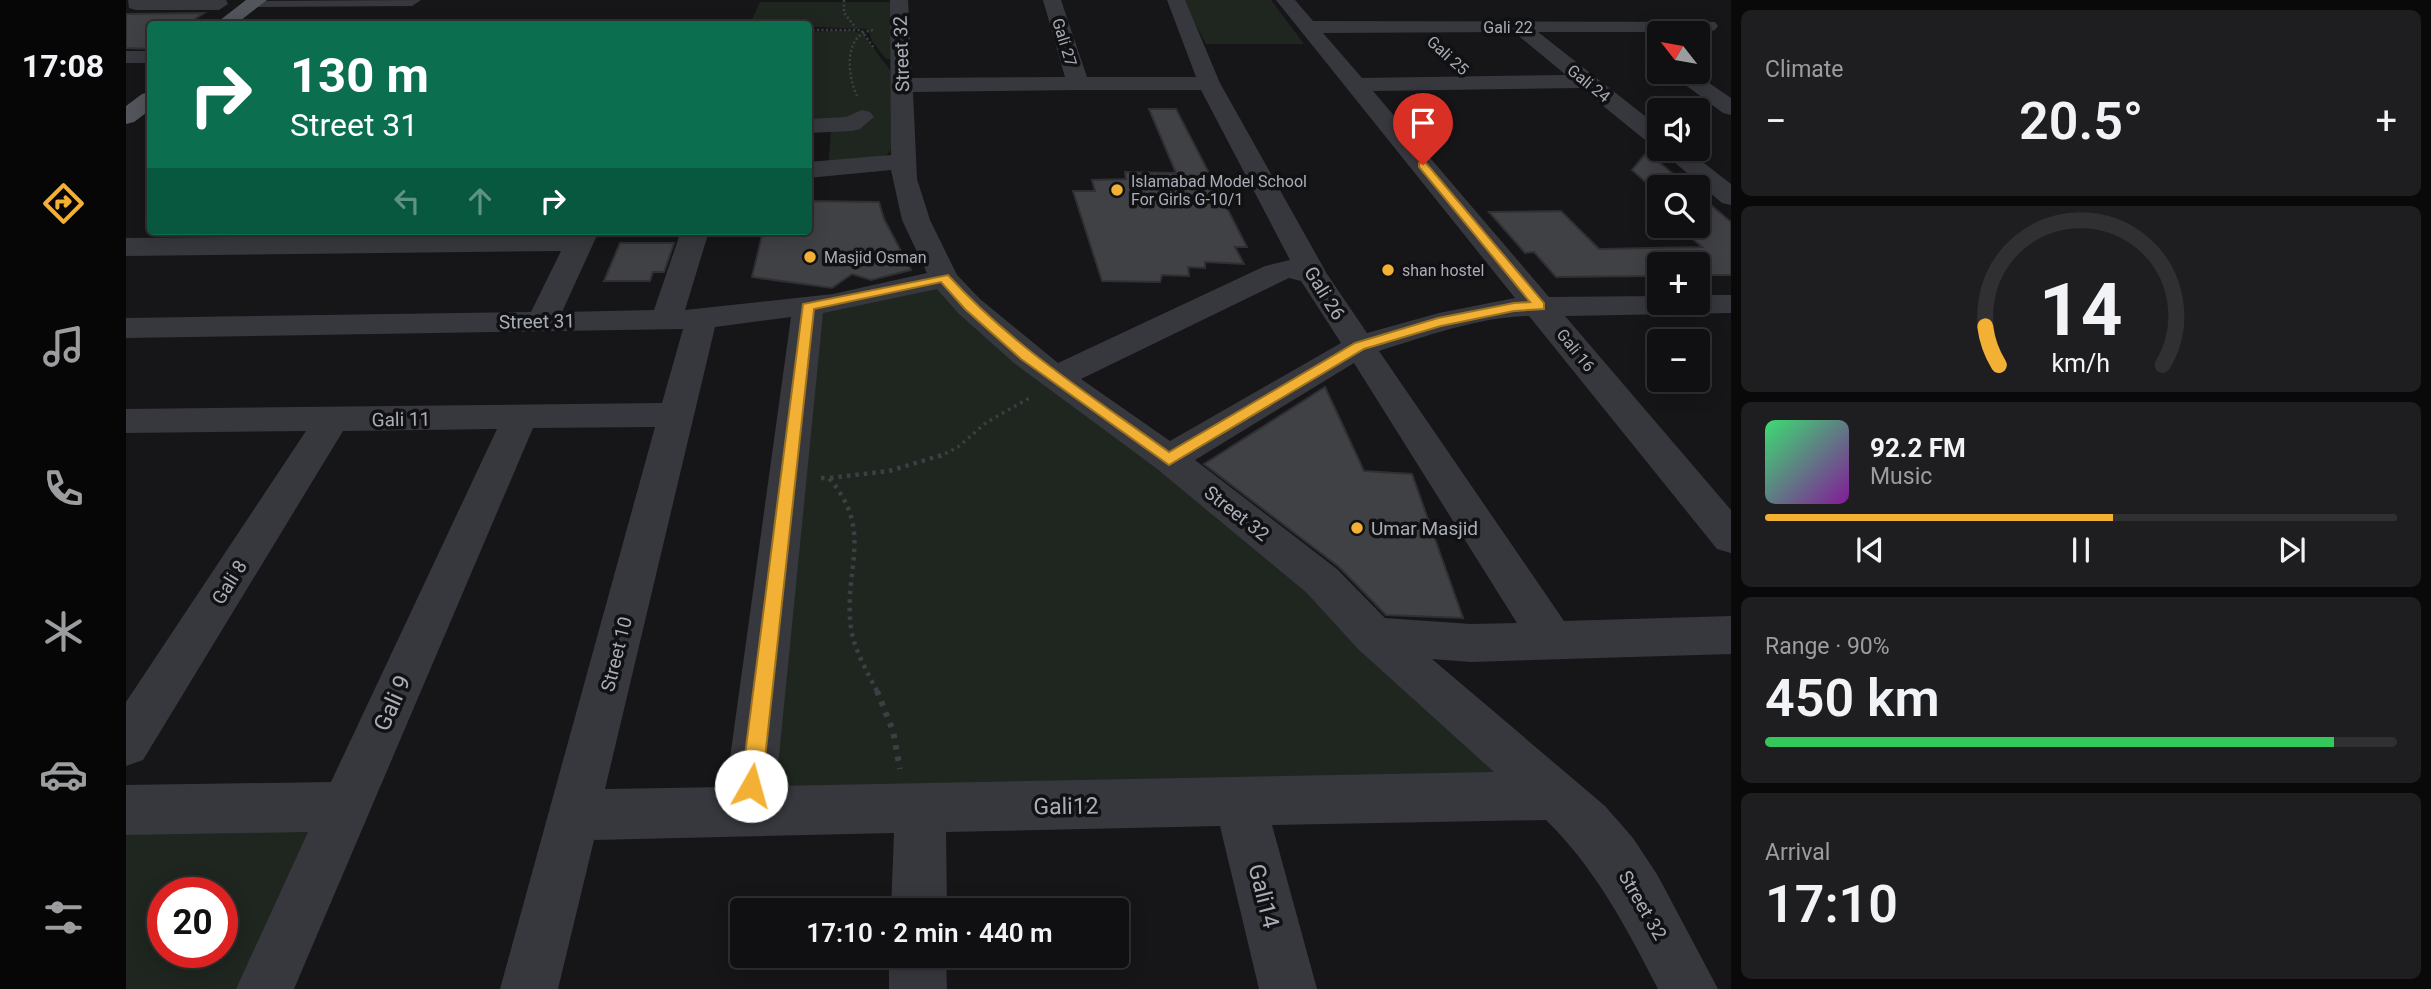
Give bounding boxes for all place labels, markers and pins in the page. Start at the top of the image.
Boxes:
pin [1393,93,1453,165]
place label: Islamabad Model School For Girls G-10/1 [1131,172,1307,209]
marker: Islamabad Model School For Girls G-10/1 [1109,182,1125,198]
place label: Masjid Osman [824,248,926,267]
marker: Masjid Osman [802,249,818,265]
place label: shan hostel [1402,261,1484,280]
marker: shan hostel [1380,262,1396,278]
place label: Umar Masjid [1371,517,1478,540]
marker: Umar Masjid [1349,520,1365,536]

